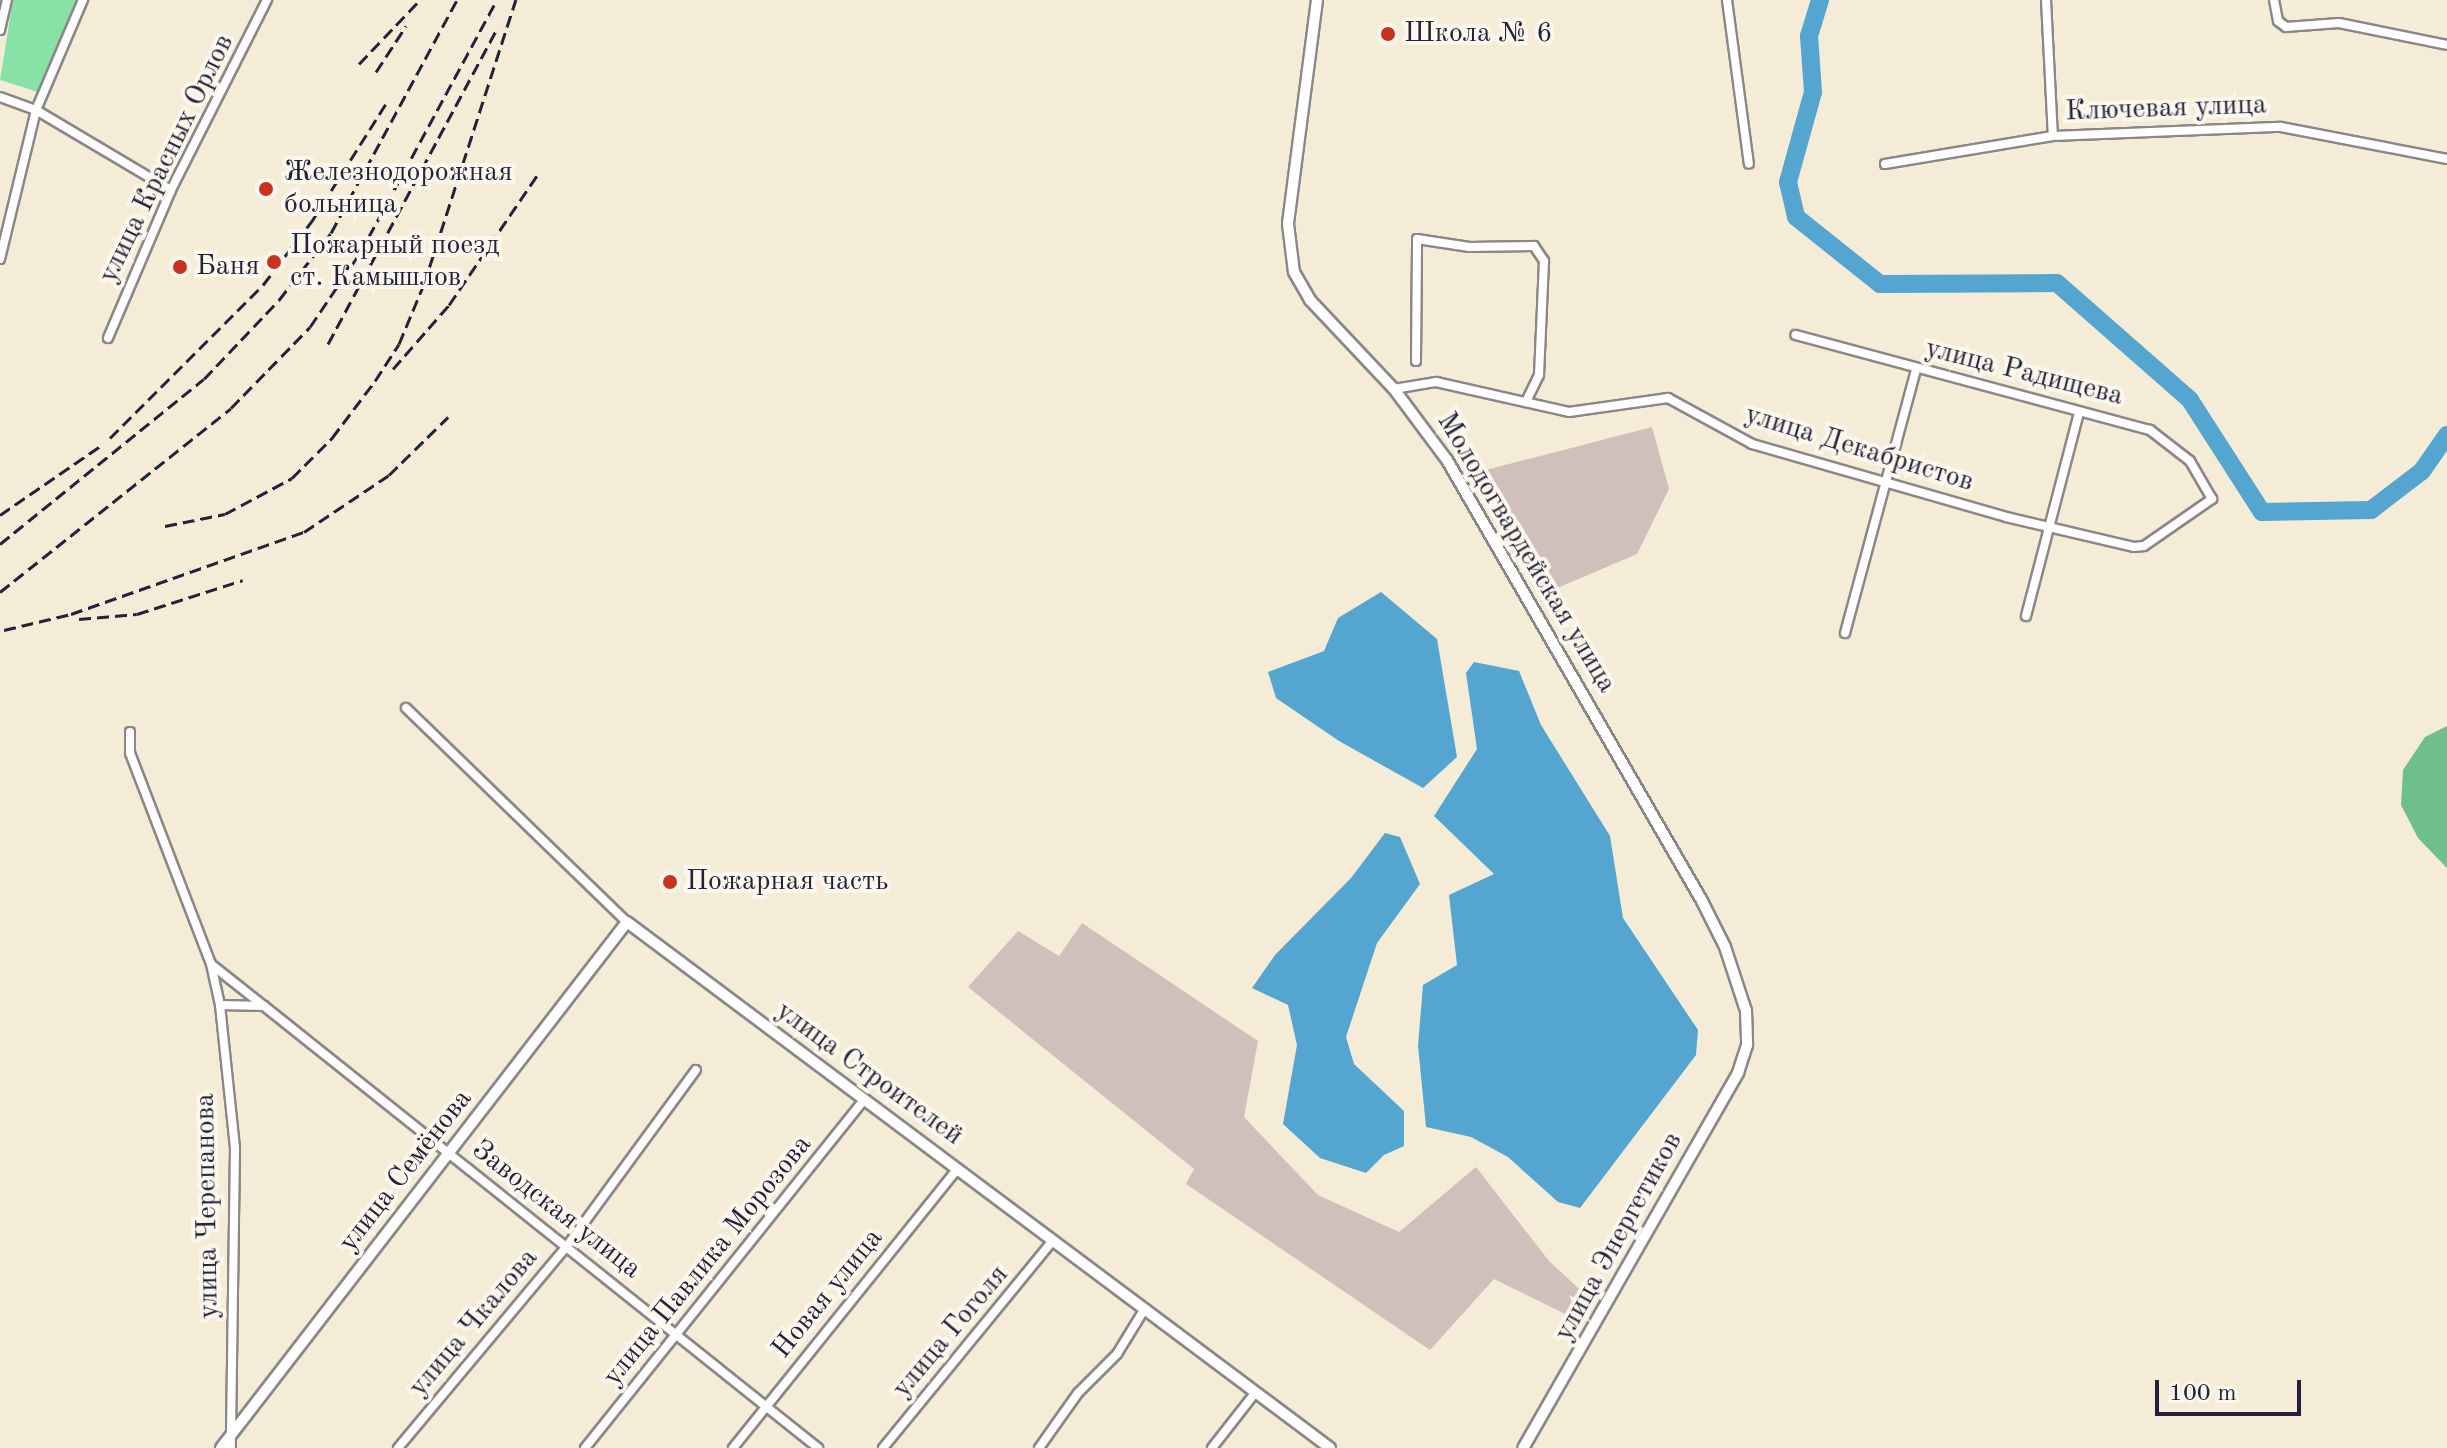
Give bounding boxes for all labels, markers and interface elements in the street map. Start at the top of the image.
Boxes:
place label: Школа № 6 [1404,17,1553,51]
marker: Школа № 6 [1379,25,1397,43]
street label: улица Красных Орлов [92,29,242,289]
street label: Ключевая улица [2065,89,2267,129]
place label: Железнодорожная больница [284,156,513,222]
marker: Железнодорожная больница [255,178,277,200]
place label: Пожарный поезд ст. Камышлов [290,229,499,295]
place label: Баня [196,250,260,284]
marker: Пожарный поезд ст. Камышлов [265,253,283,271]
marker: Баня [171,258,189,276]
street label: улица Радищева [1922,332,2126,414]
street label: улица Декабристов [1741,398,1977,500]
street label: Молодогвардейская улица [1429,407,1623,699]
place label: Пожарная часть [686,865,888,899]
marker: Пожарная часть [661,873,679,891]
street label: улица Строителей [769,995,969,1153]
street label: улица Семёнова [332,1083,480,1259]
street label: улица Черепанова [189,1093,227,1319]
street label: улица Энергетиков [1548,1127,1690,1347]
street label: улица Павлика Морозова [597,1129,819,1393]
street label: Заводская улица [465,1133,647,1287]
street label: Новая улица [765,1222,891,1366]
street label: улица Чкалова [402,1242,546,1404]
street label: улица Гоголя [886,1259,1016,1405]
scale bar [2159,1364,2305,1414]
text: 100 m [2169,1382,2237,1406]

